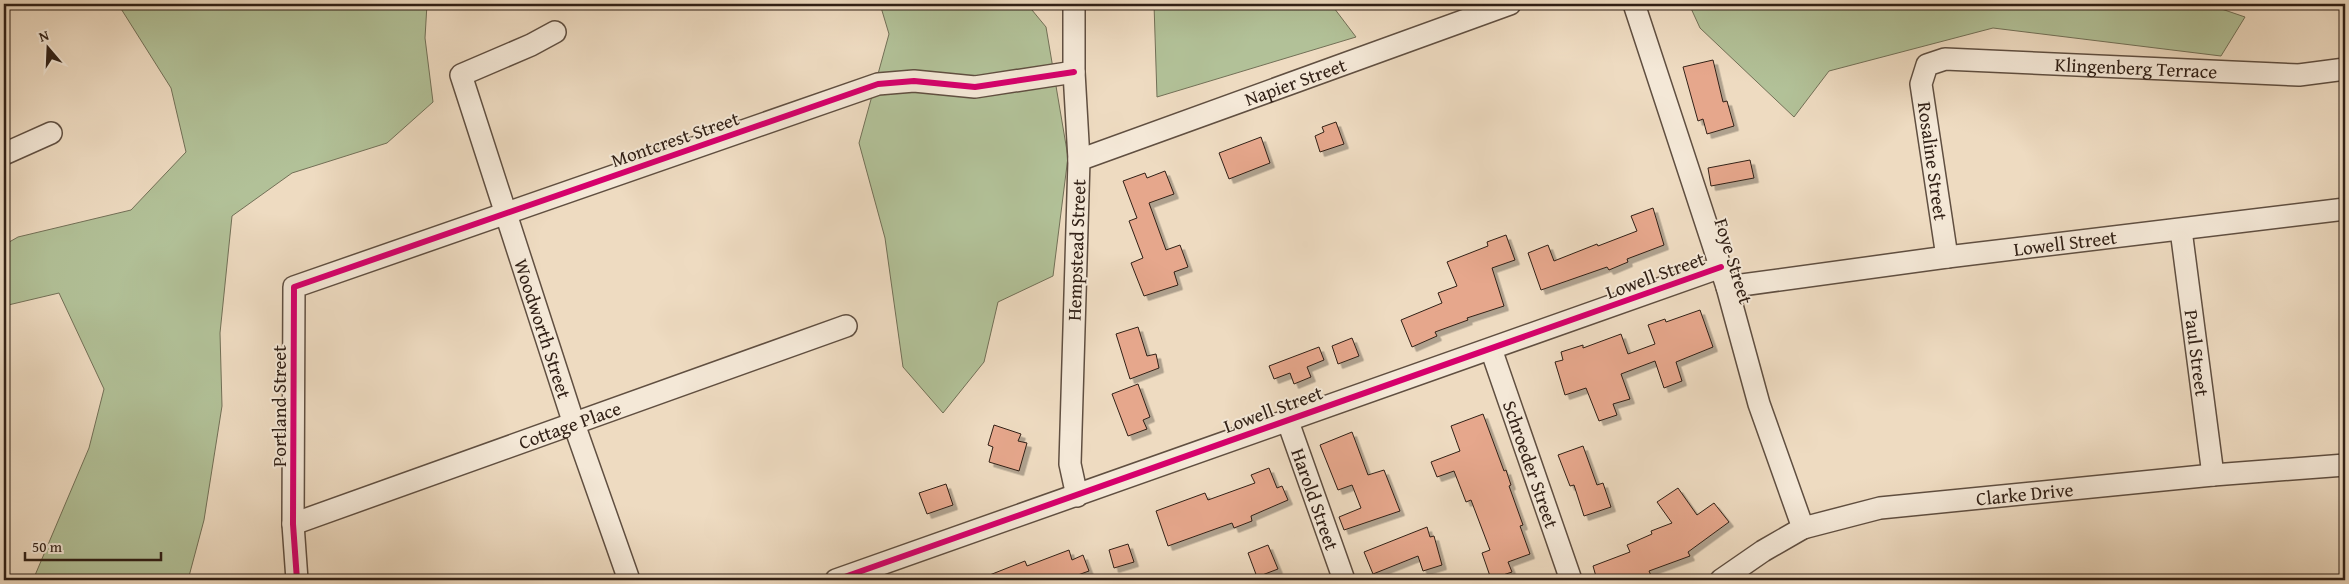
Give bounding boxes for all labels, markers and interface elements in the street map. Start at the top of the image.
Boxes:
north arrow [22,22,72,72]
text: N [36,25,52,47]
street label: Napier Street [1241,50,1350,113]
street label: Klingenberg Terrace [2054,50,2218,85]
street label: Rosaline Street [1911,100,1955,222]
street label: Montcrest Street [607,104,743,174]
street label: Hempstead Street [1060,178,1092,321]
street label: Foye Street [1708,215,1760,308]
street label: Lowell Street [2012,223,2119,263]
street label: Lowell Street [1602,244,1709,306]
street label: Woodworth Street [507,255,579,402]
street label: Paul Street [2178,308,2217,398]
street label: Portland Street [265,345,293,467]
street label: Lowell Street [1220,378,1327,440]
street label: Cottage Place [515,394,625,456]
street label: Schroeder Street [1496,397,1566,532]
street label: Harold Street [1284,444,1346,554]
street label: Clarke Drive [1975,475,2075,512]
scale bar [25,529,161,561]
text: 50 m [32,536,63,557]

